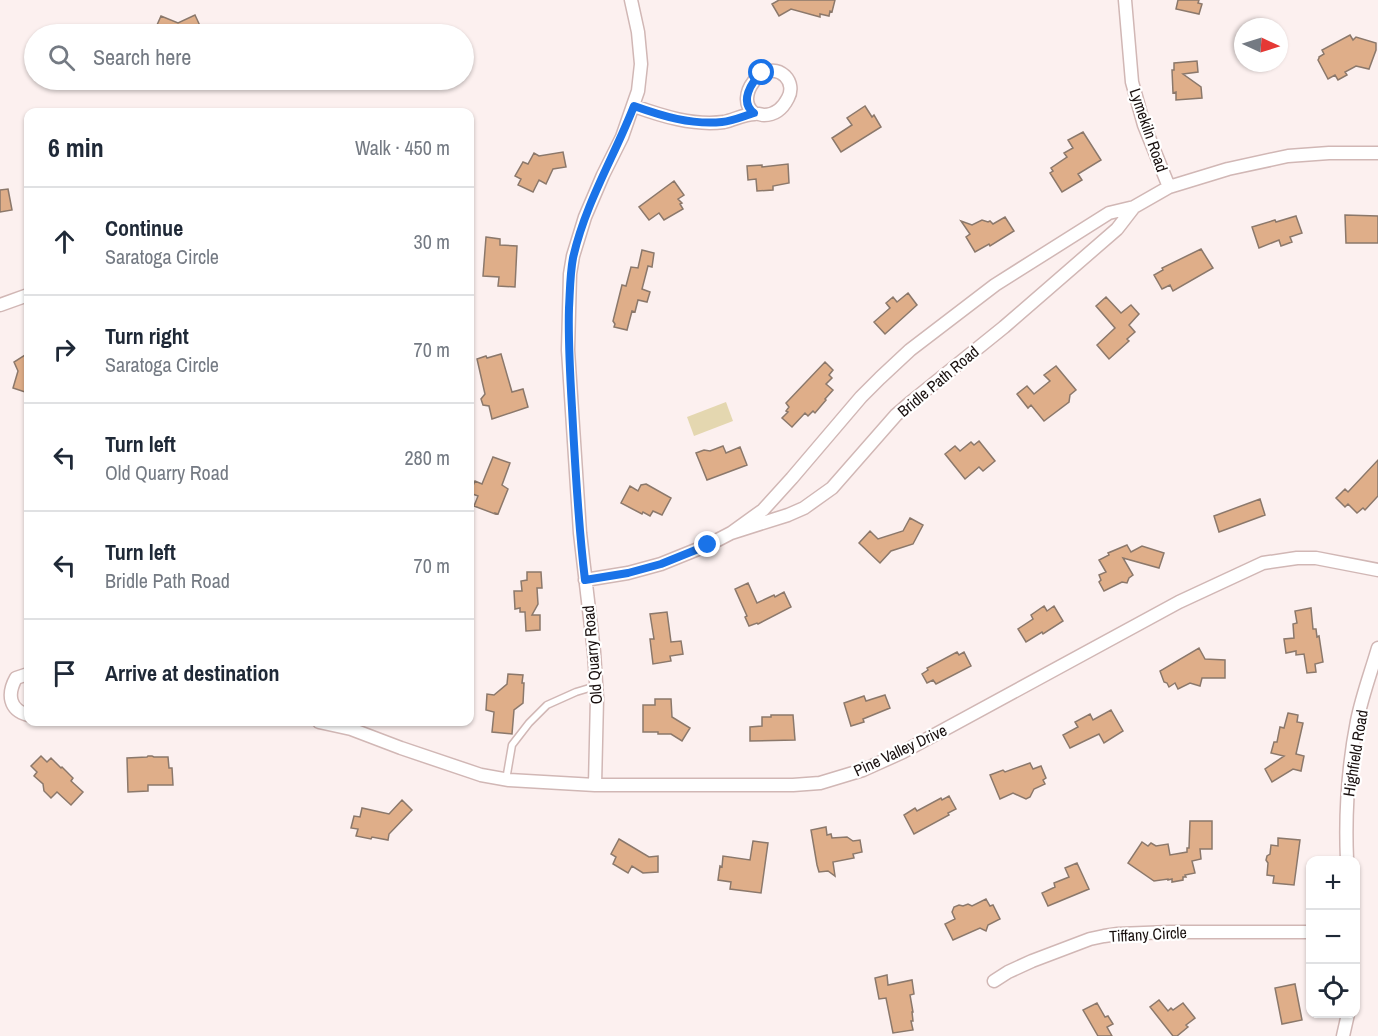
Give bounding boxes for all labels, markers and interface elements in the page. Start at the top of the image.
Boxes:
north arrow [1234,18,1288,72]
search box [24,24,474,90]
icon: search [45,41,78,74]
text: Search here [93,42,191,72]
route start [748,59,774,85]
street label: Lymekiln Road [1124,85,1174,175]
text: 6 min [48,130,104,165]
text: Walk · 450 m [355,134,450,161]
text: Continue [105,213,183,243]
icon: ahead [48,225,81,258]
text: 30 m [414,228,450,255]
text: Saratoga Circle [105,243,219,270]
text: Turn right [105,321,189,351]
icon: right [48,333,81,366]
text: 70 m [414,336,450,363]
street label: Bridle Path Road [893,340,983,422]
text: Saratoga Circle [105,351,219,378]
text: Turn left [105,429,176,459]
icon: left [48,441,81,474]
text: 280 m [404,444,450,471]
text: Old Quarry Road [105,459,229,486]
route end [694,531,720,557]
text: Turn left [105,537,176,567]
icon: left [48,549,81,582]
text: 70 m [414,552,450,579]
text: Bridle Path Road [105,567,230,594]
street label: Old Quarry Road [577,605,607,705]
icon: arrive [48,657,81,690]
text: Arrive at destination [105,658,279,688]
street label: Highfield Road [1337,708,1373,798]
street label: Pine Valley Drive [850,719,950,781]
map controls [1306,856,1360,1018]
button: + [1306,856,1360,910]
button: − [1306,910,1360,964]
street label: Tiffany Circle [1109,921,1187,947]
button: locate [1306,964,1360,1018]

